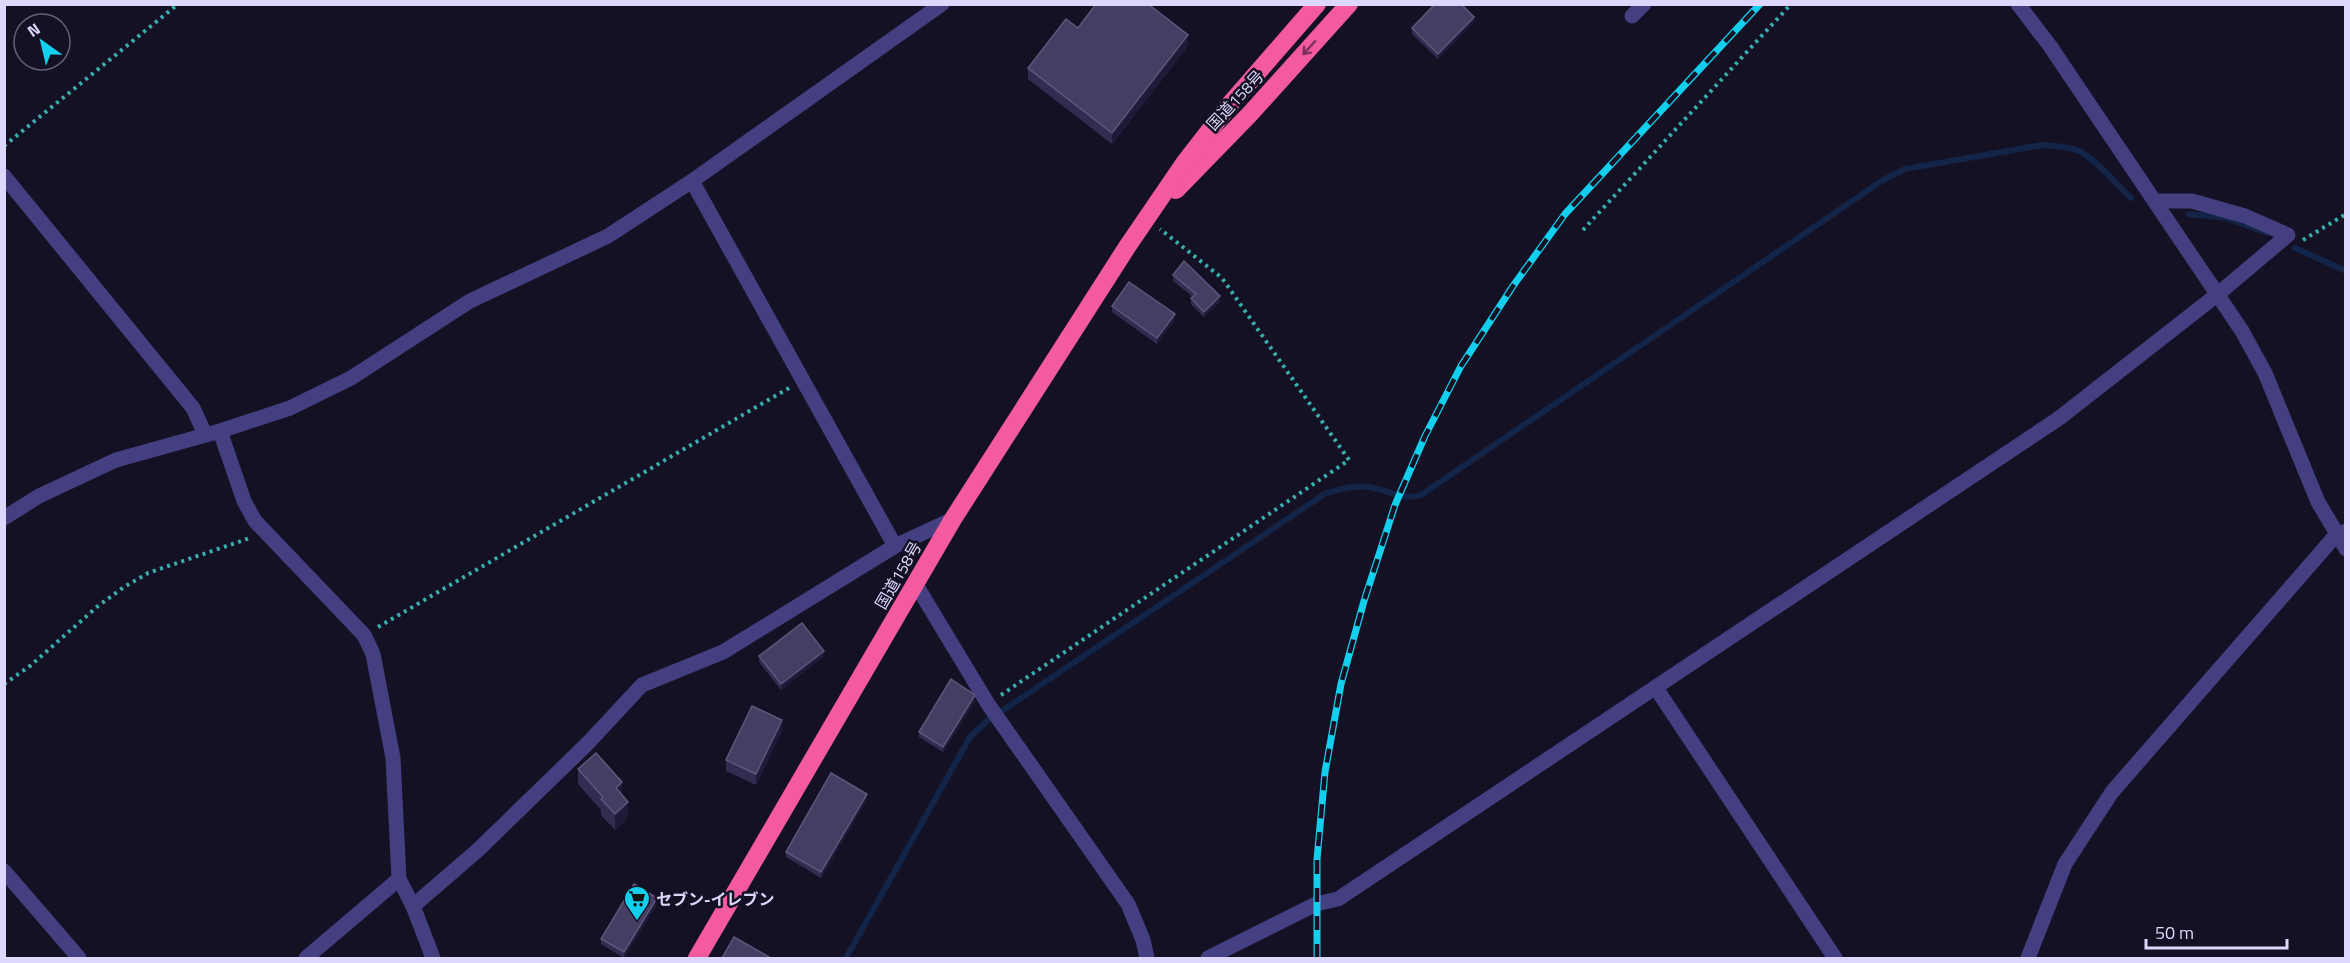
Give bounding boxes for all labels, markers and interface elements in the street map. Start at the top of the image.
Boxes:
north arrow [12,12,72,72]
text: N [22,17,45,43]
one-way arrow [1302,40,1316,55]
street label: 国道158号 [1201,64,1269,136]
street label: 国道158号 [869,537,927,613]
supermarket icon: セブン-イレブン [622,884,652,922]
place label: セブン-イレブン [656,887,775,911]
scale bar [2146,912,2287,950]
text: 50 m [2155,919,2194,946]

